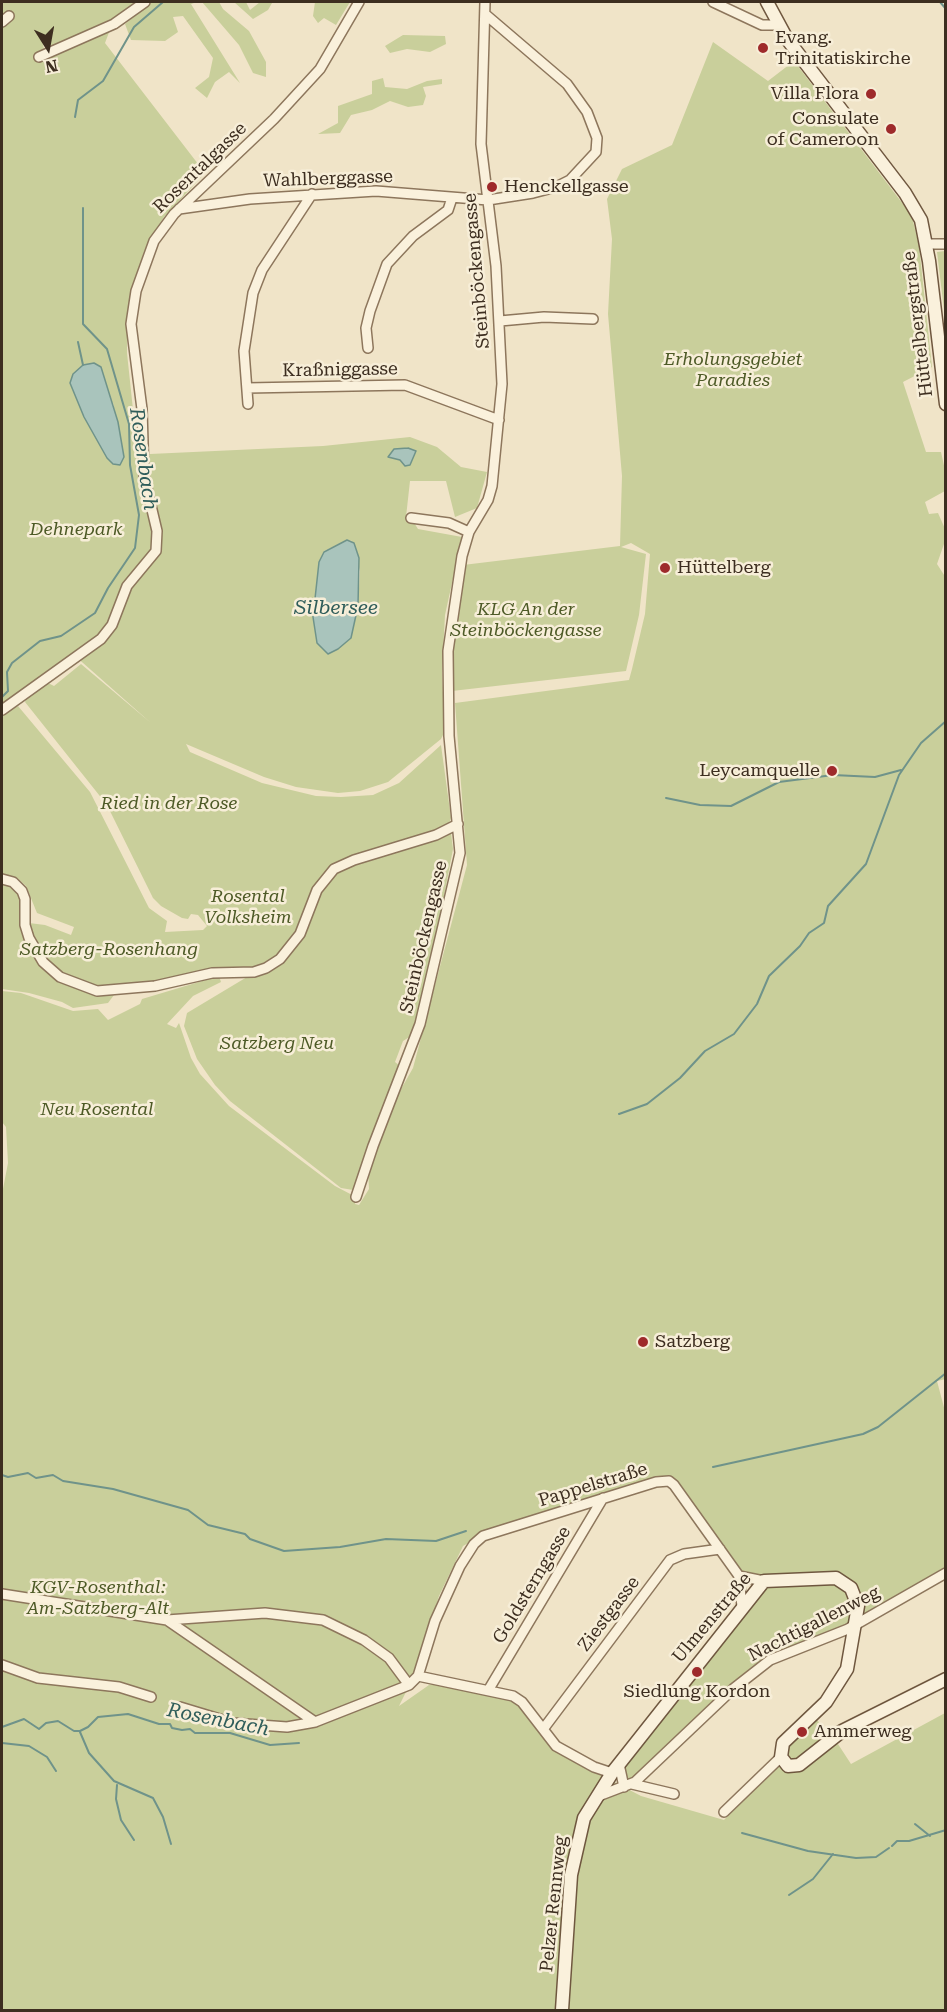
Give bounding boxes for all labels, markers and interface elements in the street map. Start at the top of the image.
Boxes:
north arrow [18,18,78,78]
place label: Evang. Trinitatiskirche [775,27,911,70]
marker: Evang. Trinitatiskirche [756,41,770,55]
text: N [44,56,59,77]
place label: Villa Flora [771,83,859,105]
marker: Villa Flora [864,87,878,101]
place label: Consulate of Cameroon [767,108,879,150]
street label: Rosentalgasse [149,118,251,218]
marker: Consulate of Cameroon [884,122,898,136]
street label: Wahlberggasse [263,166,393,192]
place label: Henckellgasse [504,176,629,198]
marker: Henckellgasse [485,180,499,194]
street label: Steinböckengasse [459,192,495,350]
street label: Hüttelbergstraße [898,250,938,398]
park label: Erholungsgebiet Paradies [664,349,802,392]
street label: Kraßniggasse [282,358,398,382]
water label: Rosenbach [124,406,162,512]
park label: Dehnepark [30,519,122,541]
place label: Hüttelberg [677,557,771,579]
marker: Hüttelberg [658,561,672,575]
water label: Silbersee [294,596,378,620]
park label: KLG An der Steinböckengasse [450,599,602,642]
place label: Leycamquelle [699,760,820,782]
marker: Leycamquelle [825,764,839,778]
park label: Ried in der Rose [101,793,237,815]
street label: Steinböckengasse [396,858,452,1016]
park label: Rosental Volksheim [205,886,291,928]
park label: Satzberg-Rosenhang [20,939,198,961]
park label: Satzberg Neu [220,1033,334,1055]
park label: Neu Rosental [41,1099,153,1121]
place label: Satzberg [655,1331,730,1353]
marker: Satzberg [636,1335,650,1349]
street label: Pappelstraße [536,1458,650,1512]
street label: Goldsterngasse [488,1522,576,1648]
street label: Ulmenstraße [668,1568,756,1668]
street label: Ziestgasse [574,1572,644,1656]
park label: KGV-Rosenthal: Am-Satzberg-Alt [27,1577,169,1620]
street label: Nachtigallenweg [745,1582,883,1666]
marker: Siedlung Kordon [690,1665,704,1679]
place label: Siedlung Kordon [624,1681,770,1703]
water label: Rosenbach [165,1698,271,1742]
place label: Ammerweg [814,1721,912,1743]
marker: Ammerweg [795,1725,809,1739]
street label: Pelzer Rennweg [536,1835,572,1973]

